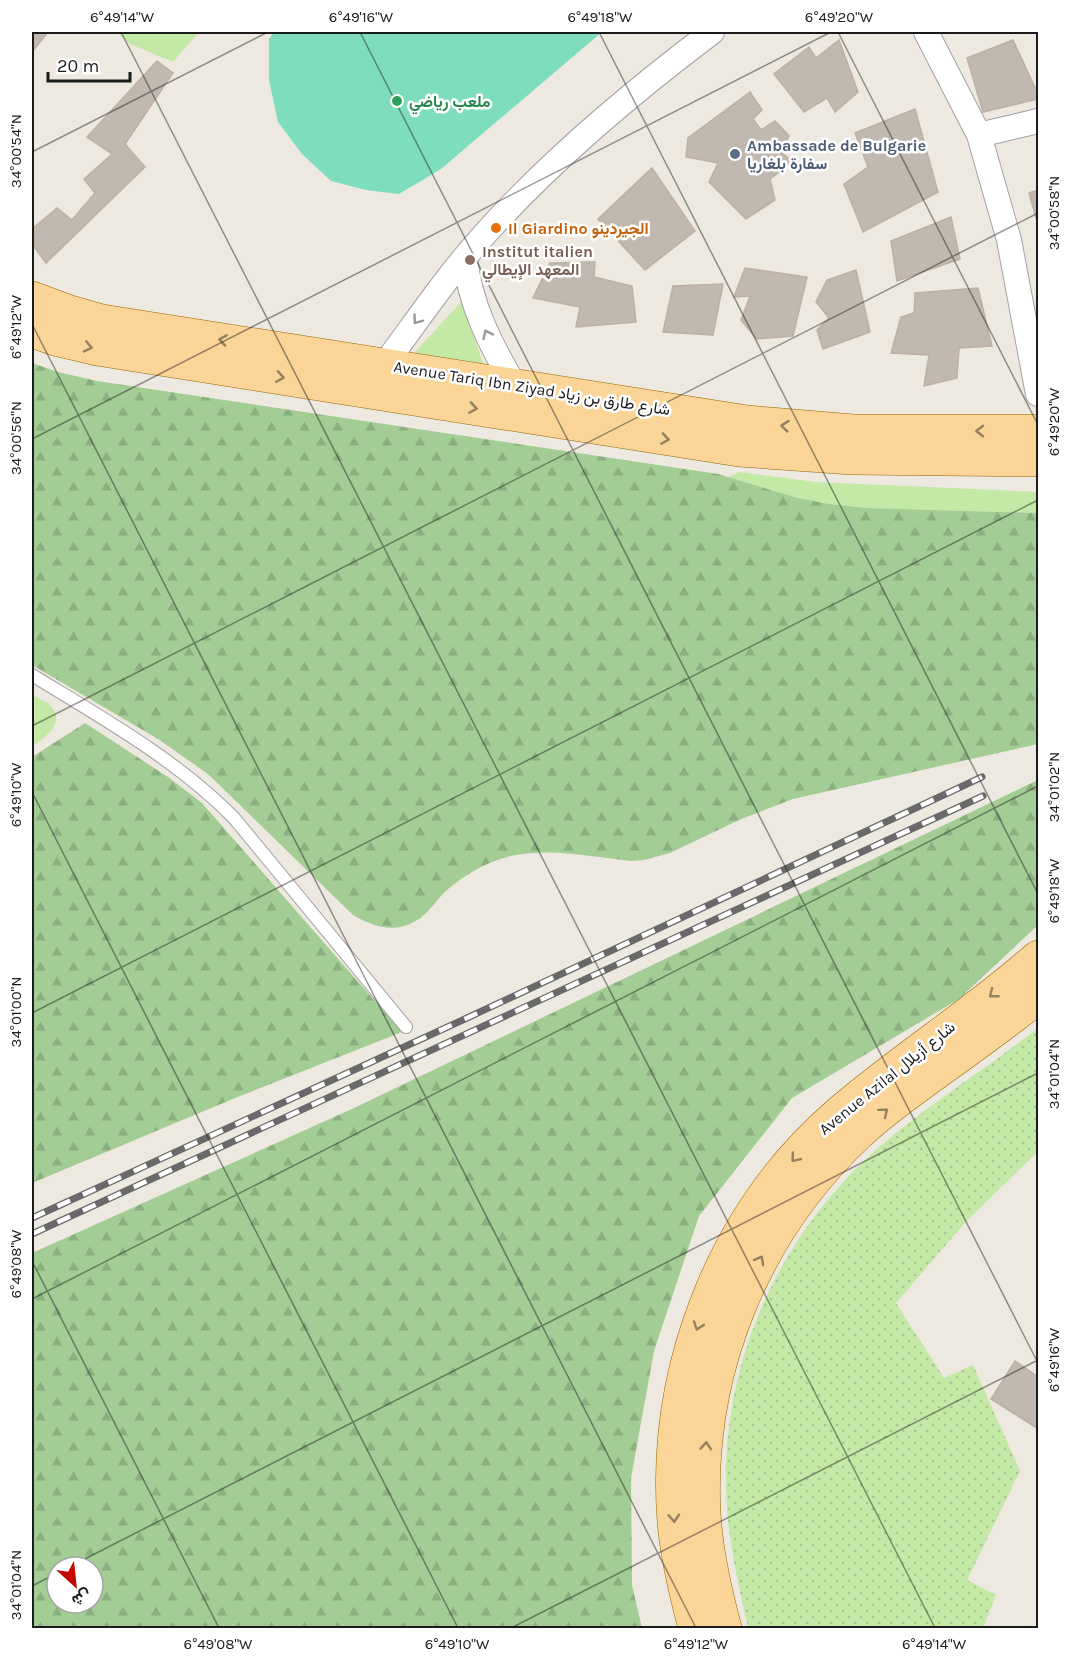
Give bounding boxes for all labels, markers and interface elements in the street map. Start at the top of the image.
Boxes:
text: 6°49'14"W [90,8,155,26]
text: 6°49'16"W [329,8,394,26]
text: 6°49'18"W [568,8,633,26]
text: 6°49'20"W [805,8,874,26]
scale bar [48,45,130,83]
text: 20 m [57,55,99,77]
place label: ملعب رياضي [409,92,491,115]
marker: ملعب رياضي [390,94,404,108]
text: 34°00'54"N [7,114,25,188]
place label: Ambassade de Bulgarie سفارة بلغاريا [747,136,926,174]
marker: Ambassade de Bulgarie سفارة بلغاريا [728,147,742,161]
text: 34°00'58"N [1045,176,1063,250]
place label: Il Giardino الجيردينو [508,219,649,239]
marker: Il Giardino الجيردينو [489,221,503,235]
place label: Institut italien المعهد الإيطالي [482,242,593,283]
marker: Institut italien المعهد الإيطالي [463,253,477,267]
text: 6°49'12"W [7,294,25,359]
one-way arrow [414,314,425,325]
one-way arrow [483,330,495,341]
one-way arrow [218,335,227,347]
one-way arrow [82,340,92,353]
street label: Avenue Tariq Ibn Ziyad شارع طارق بن زياد [392,357,672,421]
one-way arrow [276,371,285,383]
text: 6°49'20"W [1045,387,1063,456]
text: 34°00'56"N [7,401,25,475]
one-way arrow [467,401,477,414]
one-way arrow [781,420,790,433]
one-way arrow [976,425,985,437]
one-way arrow [661,432,670,444]
text: 34°01'02"N [1045,752,1063,822]
text: 6°49'10"W [7,762,25,827]
text: 6°49'18"W [1045,858,1063,923]
text: 34°01'00"N [7,977,25,1047]
one-way arrow [989,987,1000,998]
street label: Avenue Azilal شارع أزيلال [815,1017,960,1140]
text: 34°01'04"N [1045,1039,1063,1109]
one-way arrow [877,1108,888,1119]
one-way arrow [791,1151,802,1162]
text: 6°49'08"W [7,1229,25,1298]
one-way arrow [753,1256,764,1267]
one-way arrow [692,1320,705,1331]
text: 6°49'16"W [1045,1327,1063,1392]
one-way arrow [699,1442,712,1451]
one-way arrow [667,1513,680,1522]
text: 34°01'04"N [7,1550,25,1620]
north arrow [45,1555,105,1615]
text: ش [69,1585,94,1611]
text: 6°49'08"W [184,1635,253,1653]
text: 6°49'10"W [425,1635,490,1653]
text: 6°49'12"W [664,1635,729,1653]
text: 6°49'14"W [902,1635,967,1653]

